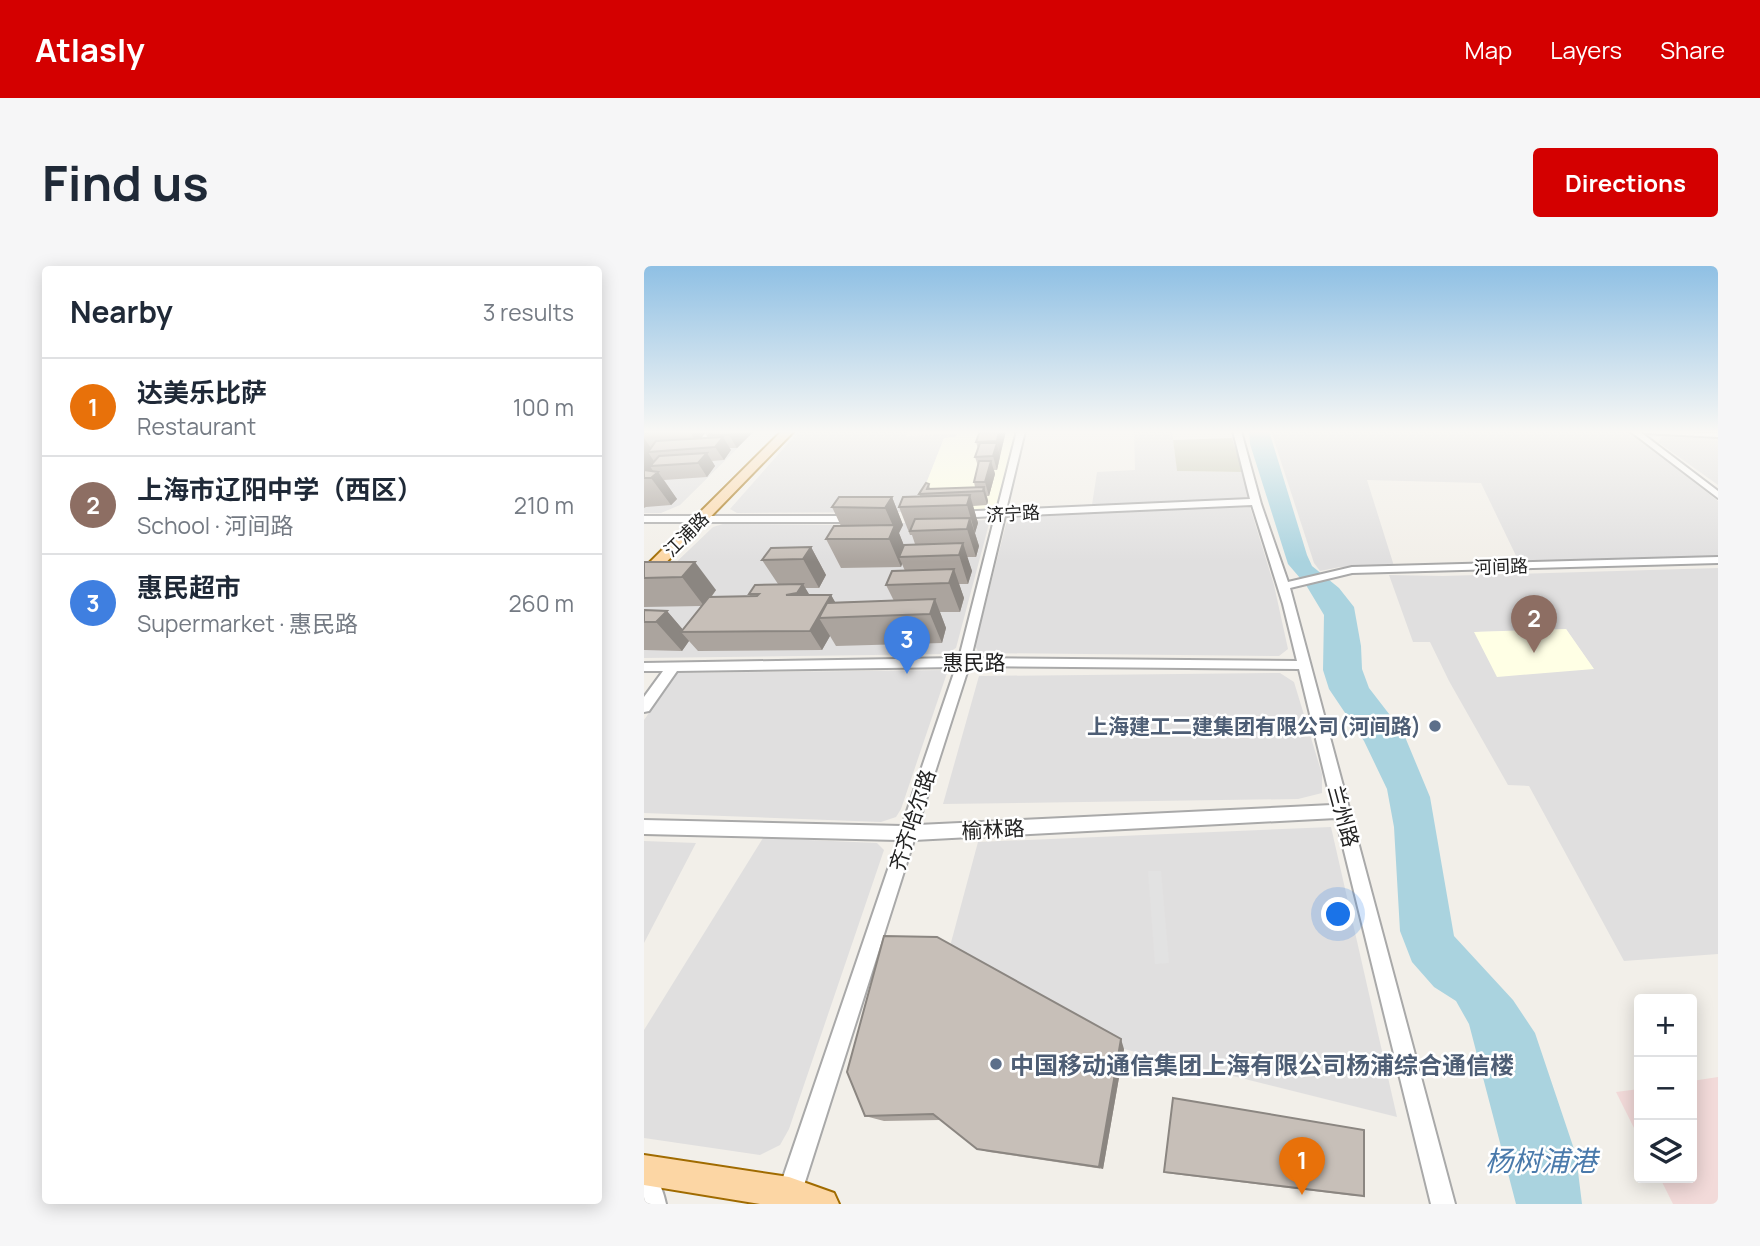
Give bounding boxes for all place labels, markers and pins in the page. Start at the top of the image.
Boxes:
pin: 2 [1511,595,1557,653]
pin: 3 [884,616,930,674]
place label: 上海建工二建集团有限公司(河间路) [1087,712,1421,740]
marker: 上海建工二建集团有限公司(河间路) [1427,718,1443,734]
place label: 中国移动通信集团上海有限公司杨浦综合通信楼 [1010,1048,1514,1081]
marker: 中国移动通信集团上海有限公司杨浦综合通信楼 [988,1056,1004,1072]
pin: 1 [1279,1137,1325,1195]

